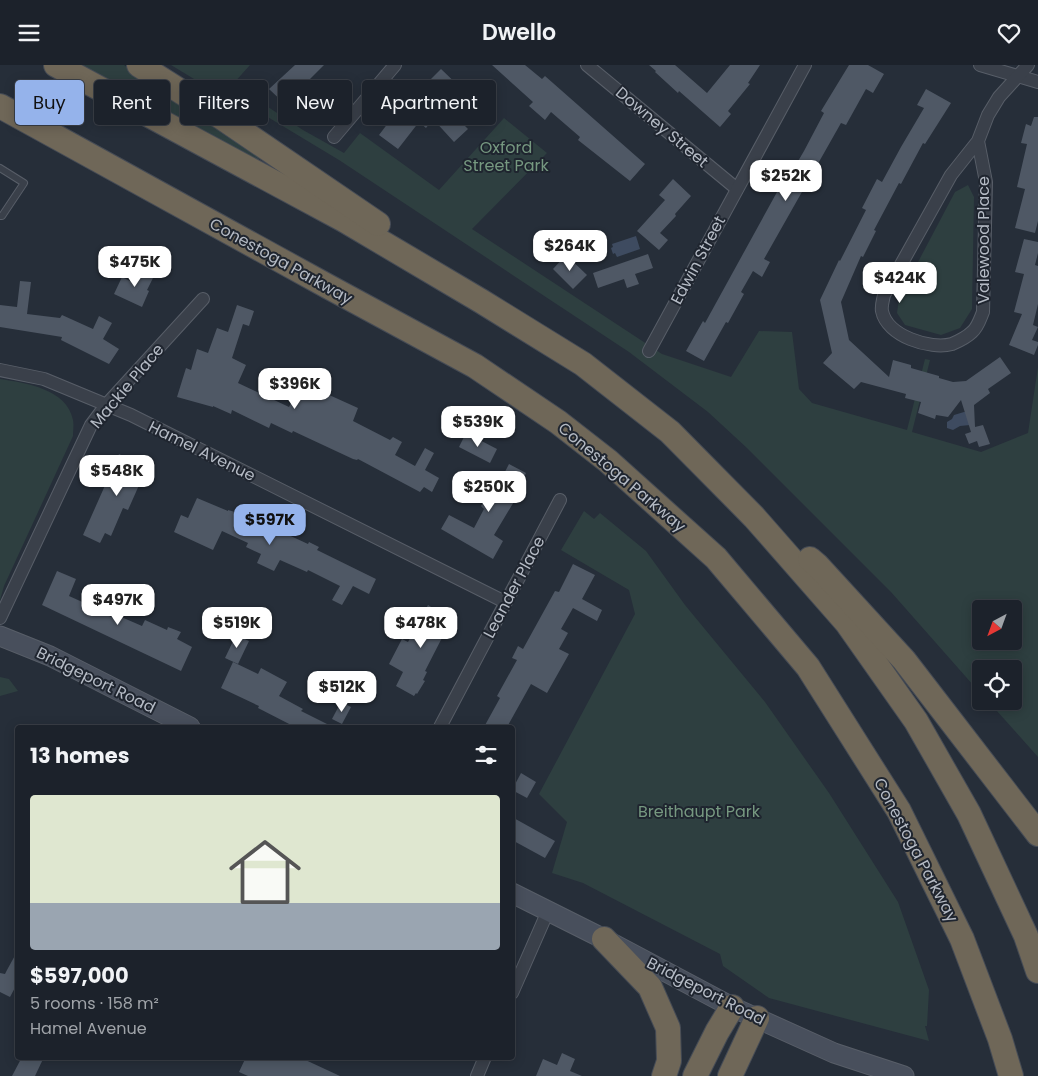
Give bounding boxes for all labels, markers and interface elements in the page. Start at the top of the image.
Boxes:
text: Dwello [482,17,556,48]
icon: menu [15,19,43,47]
icon: heart [995,19,1023,47]
chip: Buy [15,80,84,125]
chip: Rent [94,80,170,125]
chip: Filters [180,80,268,125]
chip: New [278,80,352,125]
chip: Apartment [362,80,496,125]
street label: Downey Street [611,81,714,173]
park label: Oxford Street Park [463,136,549,177]
pin: $252K [751,159,821,202]
text: $252K [761,164,811,187]
street label: Valewood Place [972,176,995,304]
street label: Edwin Street [665,211,731,308]
street label: Conestoga Parkway [205,212,357,310]
pin: $264K [535,229,605,272]
text: $264K [544,234,596,257]
pin: $475K [100,245,170,288]
text: $475K [109,250,161,273]
pin: $424K [865,261,935,304]
text: $424K [874,266,926,289]
street label: Mackie Place [85,339,169,433]
pin: $396K [260,367,330,410]
text: $396K [269,372,321,395]
pin: $539K [443,405,513,448]
text: $539K [452,410,504,433]
street label: Hamel Avenue [145,415,260,487]
street label: Conestoga Parkway [553,417,691,537]
pin: $548K [82,455,152,497]
text: $548K [90,459,144,482]
pin: $250K [454,471,524,513]
text: $250K [463,475,515,498]
pin: $597K [235,503,305,546]
text: $597K [245,508,295,531]
street label: Leander Place [477,532,551,642]
pin: $497K [83,583,153,626]
text: $497K [93,588,143,611]
north arrow [972,600,1022,650]
map controls [972,600,1022,710]
pin: $519K [202,607,272,649]
pin: $478K [386,607,456,649]
text: $519K [213,611,261,634]
text: $478K [395,611,447,634]
street label: Bridgeport Road [33,641,159,719]
button: locate [972,660,1022,710]
pin: $512K [307,671,377,713]
text: $512K [318,675,366,698]
text: 13 homes [30,741,129,770]
icon: filters [472,741,500,769]
street label: Conestoga Parkway [868,774,964,926]
park label: Breithaupt Park [638,800,761,823]
icon: home [220,827,310,917]
street label: Bridgeport Road [643,951,769,1031]
text: $597,000 [30,961,129,990]
text: 5 rooms · 158 m² [30,992,159,1015]
text: Hamel Avenue [30,1017,147,1040]

